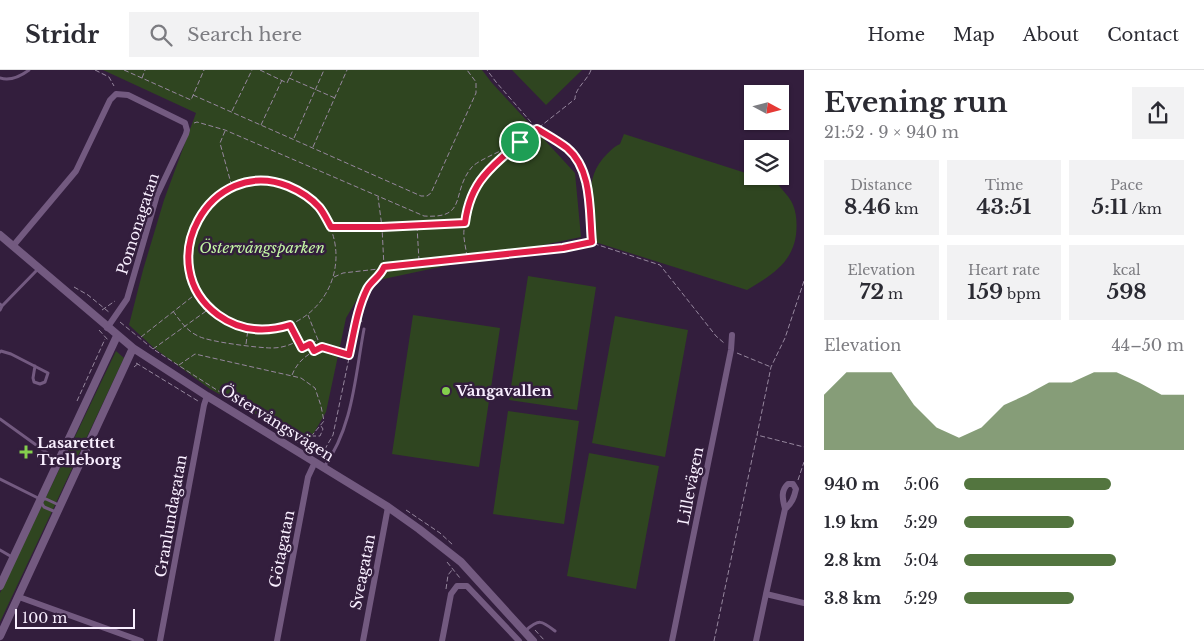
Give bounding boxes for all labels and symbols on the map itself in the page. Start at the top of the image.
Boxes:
north arrow [744,85,789,130]
pin [499,121,541,163]
street label: Pomonagatan [112,171,163,277]
park label: Östervångsparken [199,238,325,257]
street label: Östervångsvägen [217,380,338,465]
place label: Vångavallen [455,381,552,400]
marker: Vångavallen [440,385,452,397]
place label: Lasarettet Trelleborg [37,433,122,469]
marker: Lasarettet Trelleborg [19,445,33,459]
street label: Lillevägen [674,445,707,527]
street label: Granlundagatan [150,453,191,579]
street label: Götagatan [265,509,298,589]
street label: Sveagatan [346,532,379,611]
scale bar [15,606,135,629]

